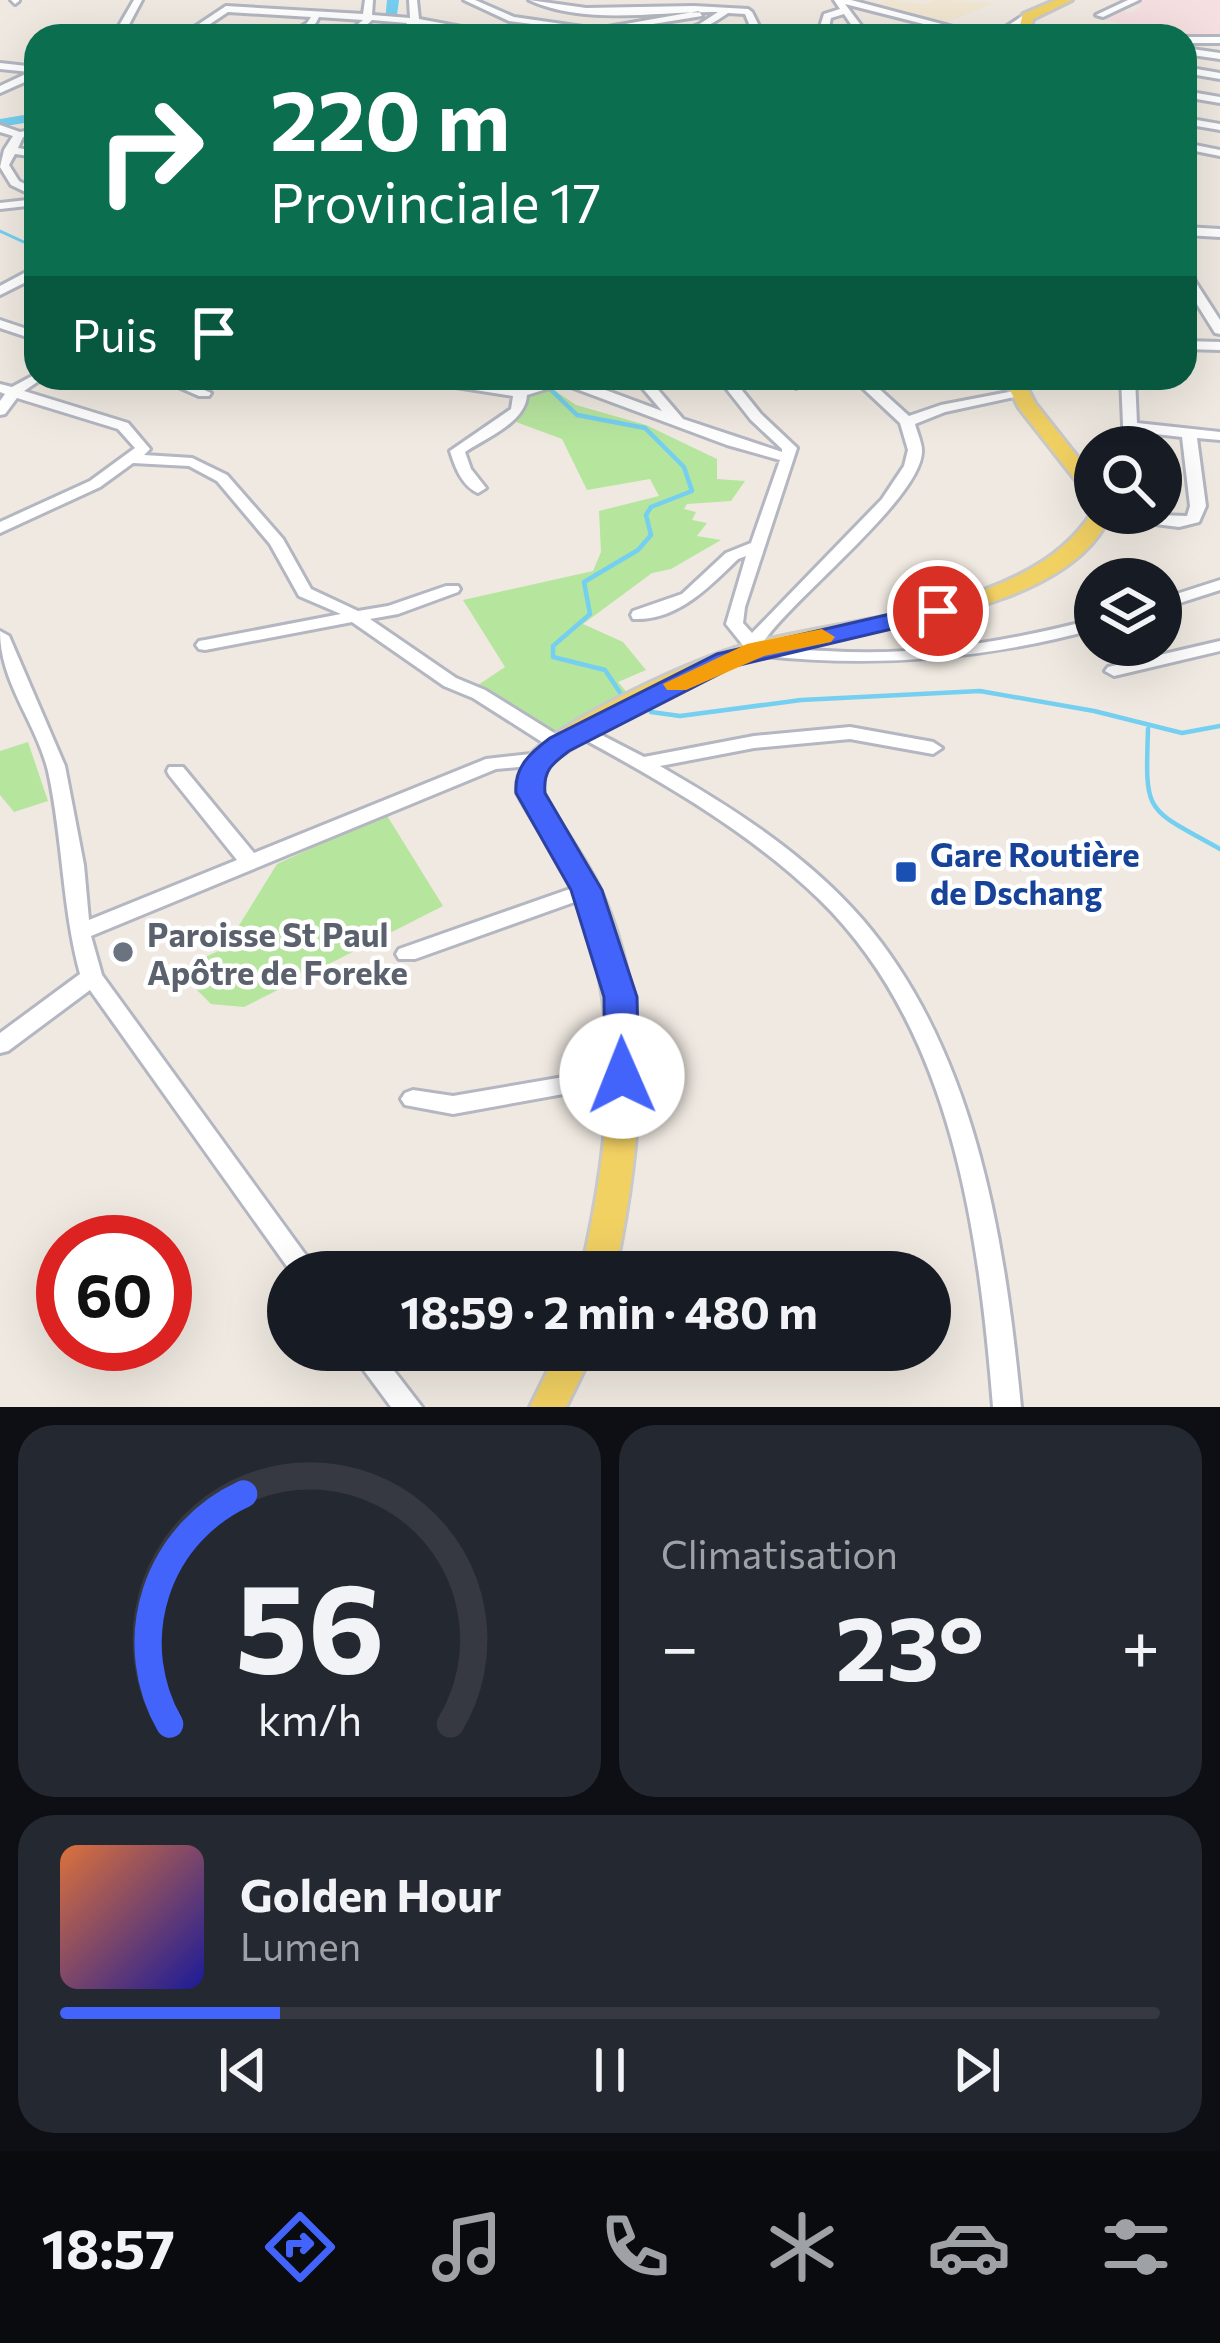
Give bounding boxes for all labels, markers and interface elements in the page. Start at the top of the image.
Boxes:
text: 220 m [270,66,510,168]
icon: right [72,72,228,228]
text: Provinciale 17 [270,168,601,234]
icon: arrive [181,300,247,366]
text: Puis [72,306,157,361]
map controls [1074,426,1182,666]
button: search [1074,426,1182,534]
button: layers [1074,558,1182,666]
pin [887,560,989,662]
icon: arrive [905,578,971,644]
place label: Gare Routière de Dschang [930,833,1140,912]
marker: Gare Routière de Dschang [893,859,919,885]
place label: Paroisse St Paul Apôtre de Foreke [147,913,408,992]
marker: Paroisse St Paul Apôtre de Foreke [110,939,136,965]
position arrow [559,1013,685,1139]
speed limit sign: 60 [36,1215,192,1371]
text: 18:59 · 2 min · 480 m [400,1283,818,1338]
text: Climatisation [661,1529,898,1577]
text: 56 [235,1546,384,1699]
text: 23° [836,1589,984,1700]
text: − [661,1604,699,1685]
text: + [1121,1604,1160,1685]
text: km/h [257,1692,362,1745]
text: Golden Hour [240,1866,501,1921]
text: Lumen [240,1921,361,1969]
icon: previous [210,2037,276,2103]
icon: pause [577,2037,643,2103]
icon: next [944,2037,1010,2103]
icon: directions [258,2205,342,2289]
icon: music [425,2205,509,2289]
icon: phone [593,2205,677,2289]
icon: climate [760,2205,844,2289]
icon: car [927,2205,1011,2289]
icon: filters [1094,2205,1178,2289]
text: 18:57 [42,2214,175,2280]

